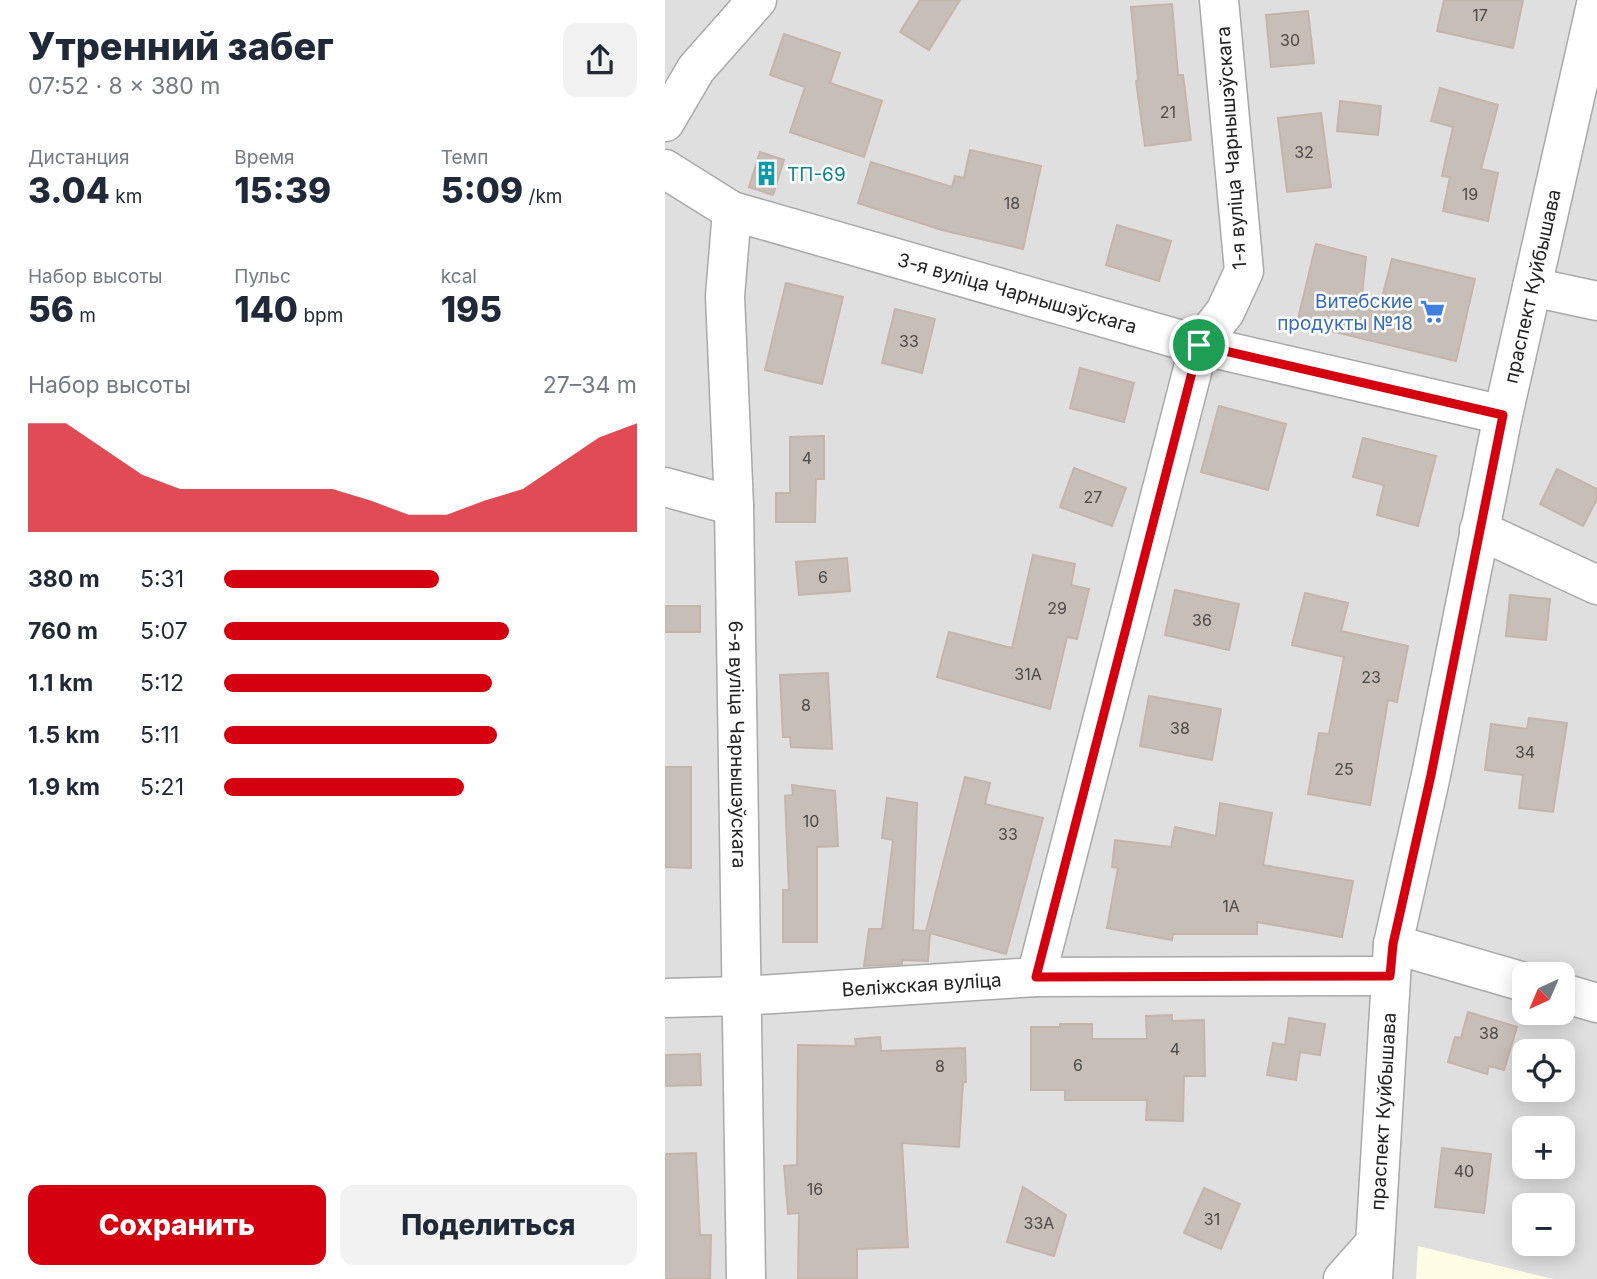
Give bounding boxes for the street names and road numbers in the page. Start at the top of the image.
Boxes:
street label: 1-я вуліца Чарнышэўскага [1212,26,1251,270]
street label: праспект Куйбышава [1500,187,1566,386]
street label: 3-я вуліца Чарнышэўскага [895,248,1140,339]
street label: 6-я вуліца Чарнышэўскага [724,620,751,869]
street label: Веліжская вуліца [841,968,1002,1002]
street label: праспект Куйбышава [1366,1012,1401,1211]

